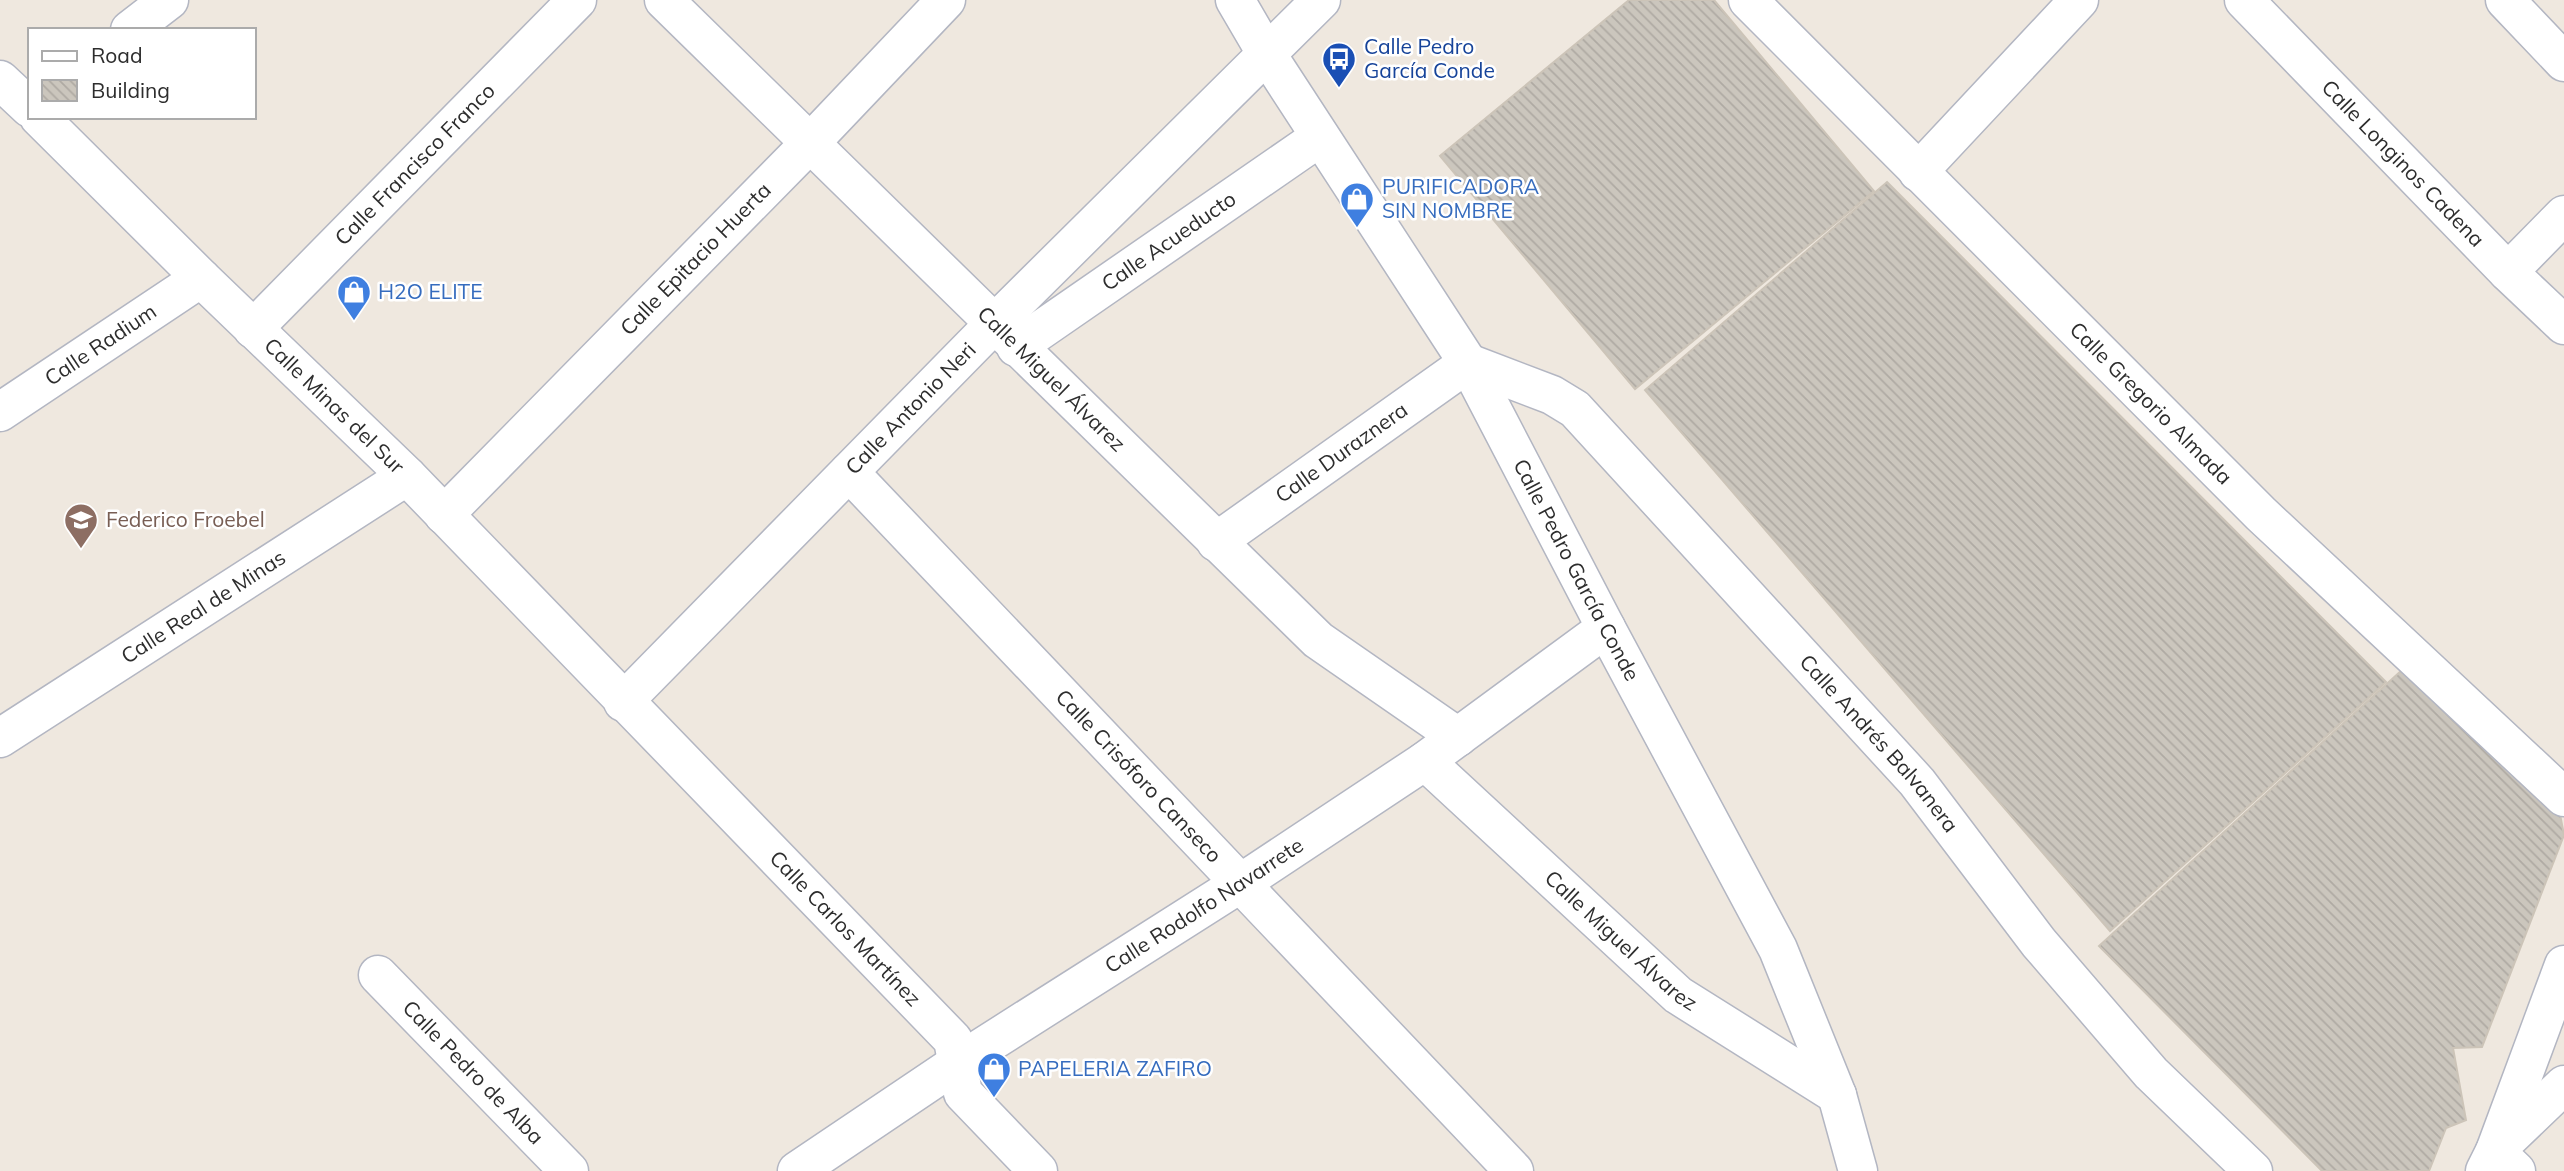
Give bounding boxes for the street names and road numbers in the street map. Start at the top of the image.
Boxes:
street label: Calle Longinos Cadena [2317,74,2490,252]
street label: Calle Francisco Franco [329,77,500,250]
street label: Calle Epitacio Huerta [614,176,776,340]
street label: Calle Acueducto [1096,185,1241,296]
street label: Calle Radium [39,297,161,391]
street label: Calle Miguel Álvarez [973,300,1132,457]
street label: Calle Gregorio Almada [2065,316,2238,490]
street label: Calle Minas del Sur [259,332,411,479]
street label: Calle Antonio Neri [840,336,981,480]
street label: Calle Duraznera [1270,396,1412,508]
street label: Calle Pedro García Conde [1508,454,1646,685]
street label: Calle Real de Minas [116,544,290,669]
street label: Calle Andrés Balvanera [1795,649,1964,837]
street label: Calle Crisóforo Canseco [1051,683,1228,868]
street label: Calle Rodolfo Navarrete [1100,831,1308,978]
street label: Calle Carlos Martínez [765,845,927,1011]
street label: Calle Miguel Álvarez [1540,864,1702,1016]
street label: Calle Pedro de Alba [398,994,550,1149]

